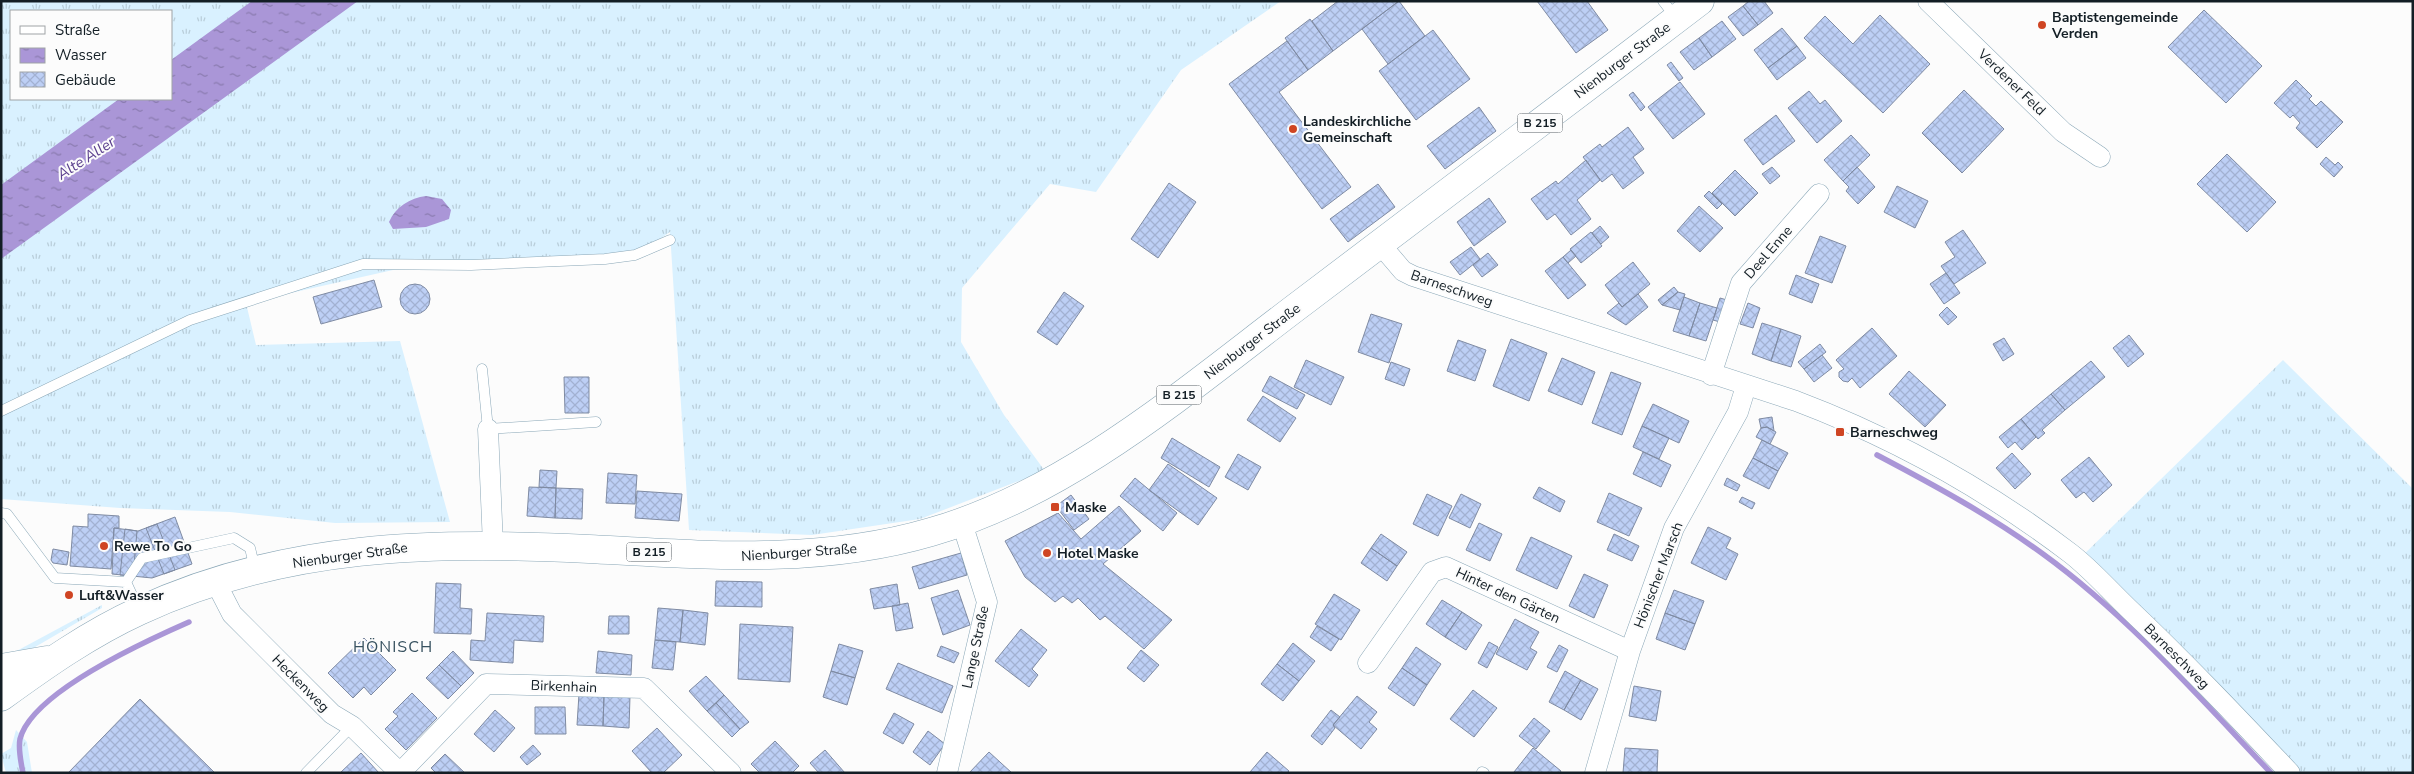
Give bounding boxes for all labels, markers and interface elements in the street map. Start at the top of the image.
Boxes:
place label: Baptistengemeinde Verden [2051,8,2178,43]
legend [10,10,172,100]
street label: Nienburger Straße [1570,18,1674,103]
marker: Baptistengemeinde Verden [2036,19,2048,31]
text: Straße [55,20,100,40]
street label: Verdener Feld [1973,44,2050,120]
text: Wasser [55,45,107,65]
text: Gebäude [55,70,116,90]
place label: Landeskirchliche Gemeinschaft [1303,112,1412,147]
road number: B 215 [1518,114,1562,132]
marker: Landeskirchliche Gemeinschaft [1287,123,1299,135]
water label: Alte Aller [52,131,119,185]
street label: Deel Enne [1740,222,1797,283]
street label: Barneschweg [1408,266,1495,311]
street label: Nienburger Straße [1200,299,1304,384]
road number: B 215 [1156,386,1202,404]
place label: Barneschweg [1850,423,1938,442]
marker: Barneschweg [1834,426,1846,438]
place label: Maske [1065,498,1107,517]
marker: Maske [1049,501,1061,513]
street label: Hönischer Marsch [1629,519,1687,631]
place label: Rewe To Go [114,537,192,556]
street label: Nienburger Straße [291,538,409,573]
street label: Nienburger Straße [740,539,858,566]
marker: Rewe To Go [98,540,110,552]
road number: B 215 [626,542,672,562]
place label: Hotel Maske [1057,544,1139,563]
marker: Hotel Maske [1041,547,1053,559]
street label: Hinter den Gärten [1453,563,1563,628]
place label: Luft&Wasser [79,586,164,605]
marker: Luft&Wasser [63,589,75,601]
street label: Lange Straße [957,604,994,690]
street label: Barneschweg [2140,619,2214,693]
district label: HÖNISCH [353,636,433,658]
street label: Heckenweg [268,650,334,716]
street label: Birkenhain [530,676,598,697]

